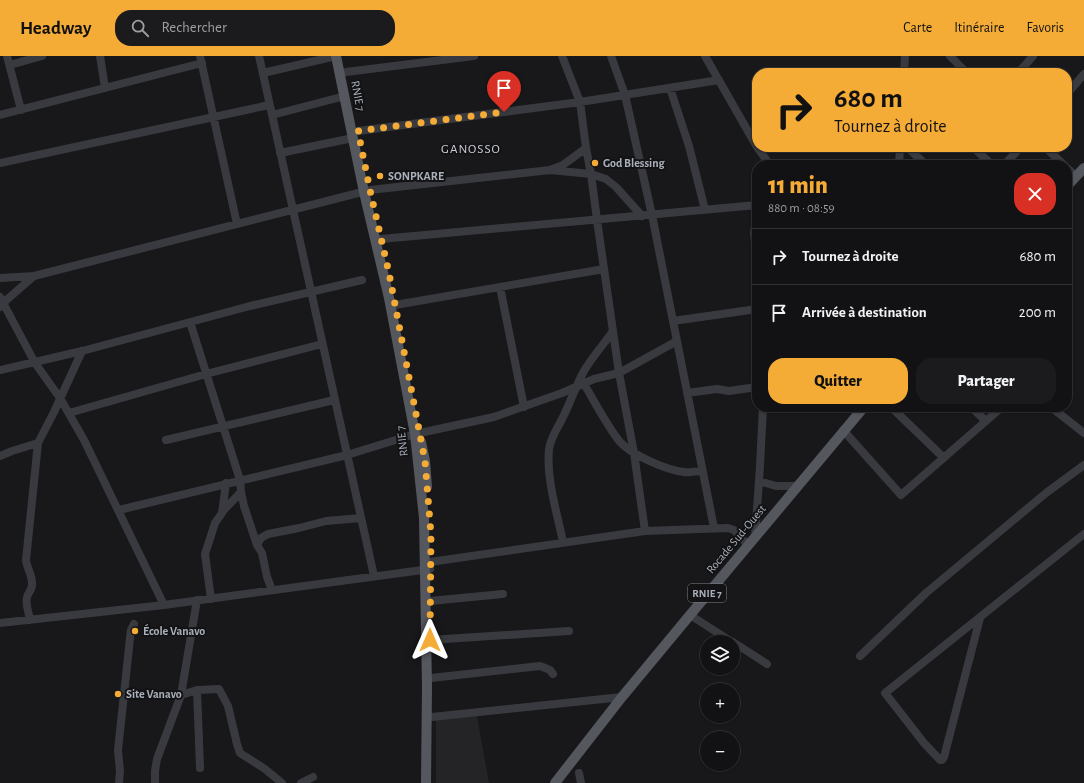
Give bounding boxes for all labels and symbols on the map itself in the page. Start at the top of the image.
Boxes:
pin [487,71,521,112]
street label: RNIE 7 [349,80,367,112]
district label: GANOSSO [441,143,501,156]
place label: God Blessing [603,157,666,169]
marker: God Blessing [590,158,600,168]
place label: SONPKARE [388,170,444,182]
marker: SONPKARE [375,171,385,181]
street label: RNIE 7 [394,425,410,457]
street label: Rocade Sud-Ouest [704,502,768,575]
road number: RNIE 7 [688,584,726,602]
position arrow [409,619,451,661]
place label: École Vanavo [143,623,205,637]
marker: École Vanavo [130,626,140,636]
place label: Site Vanavo [126,688,182,700]
marker: Site Vanavo [113,689,123,699]

